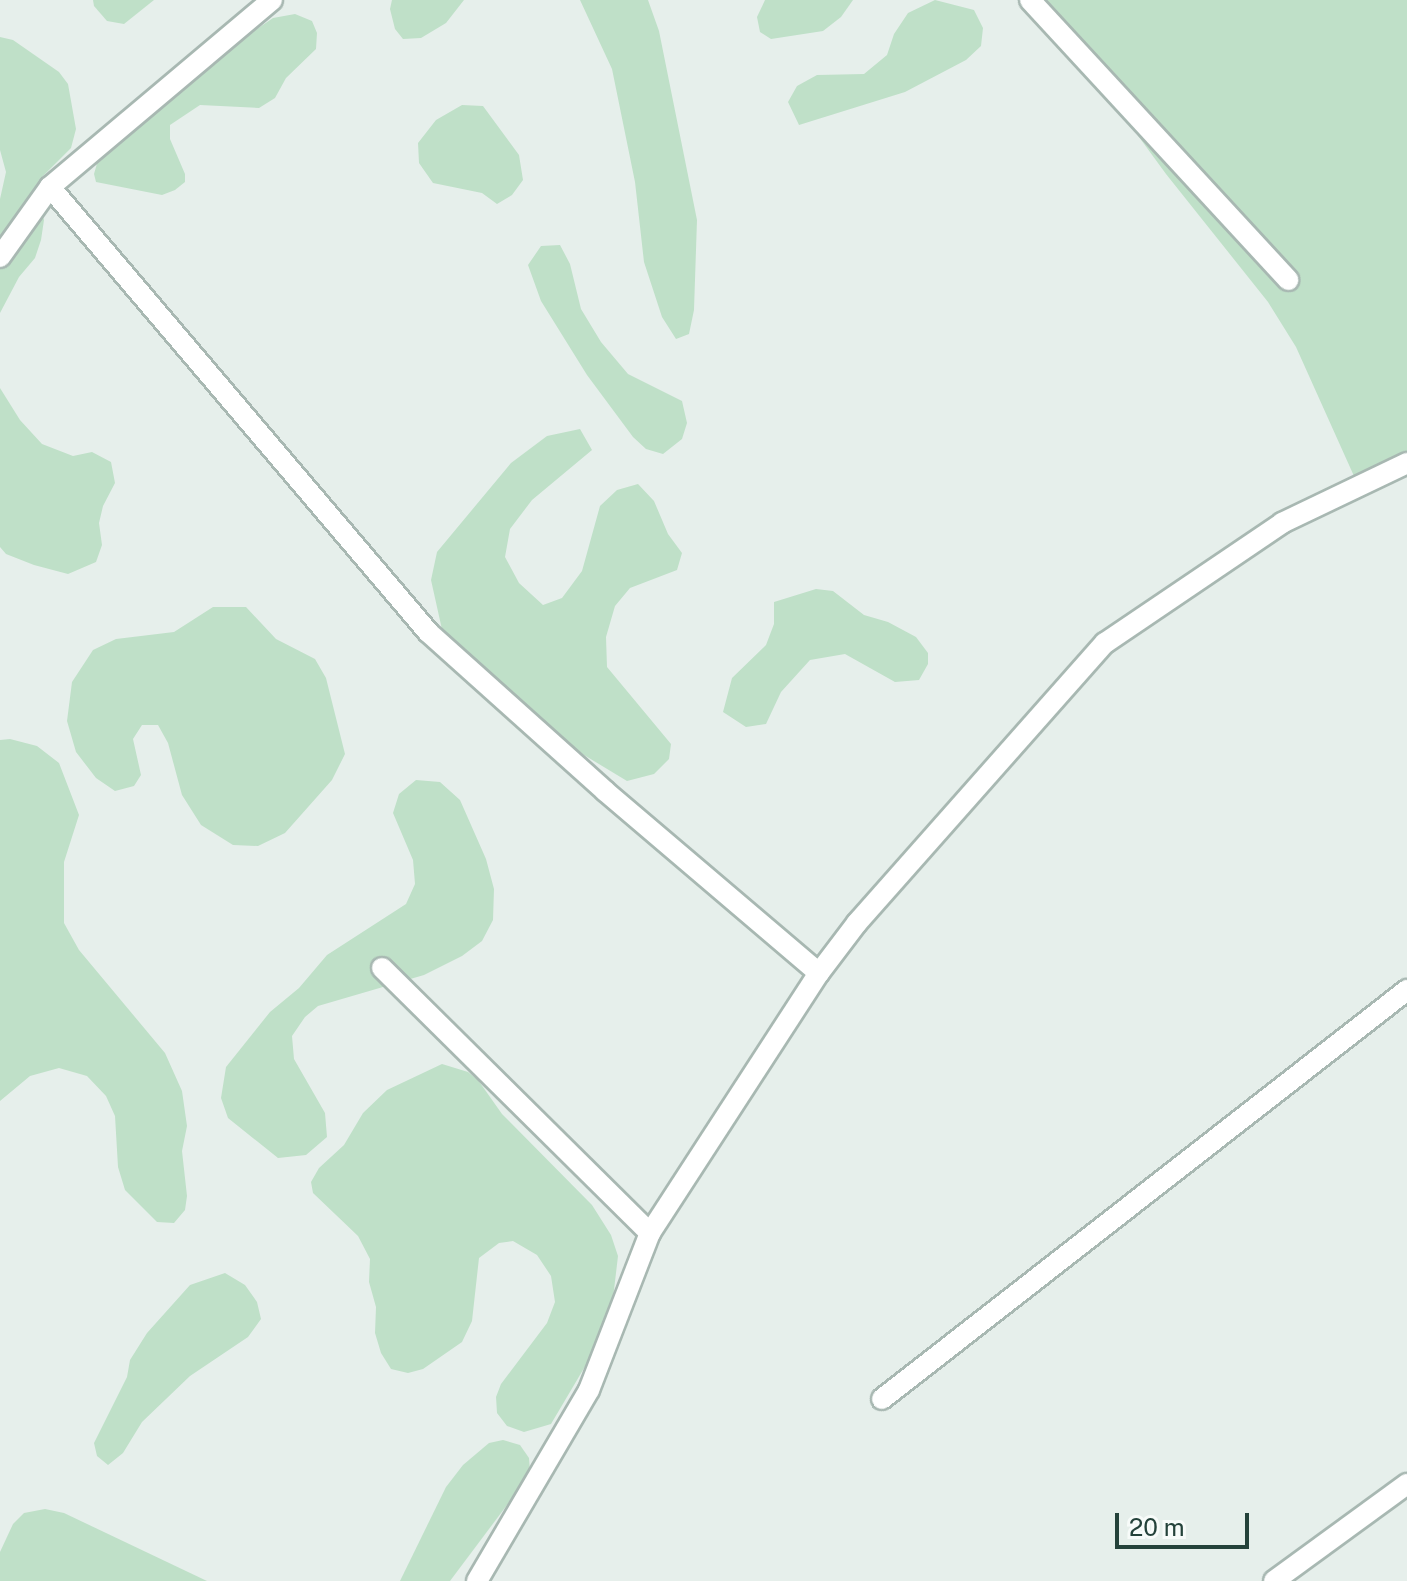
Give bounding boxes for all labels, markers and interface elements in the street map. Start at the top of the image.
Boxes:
scale bar [1119,1497,1253,1547]
text: 20 m [1129,1513,1185,1541]

